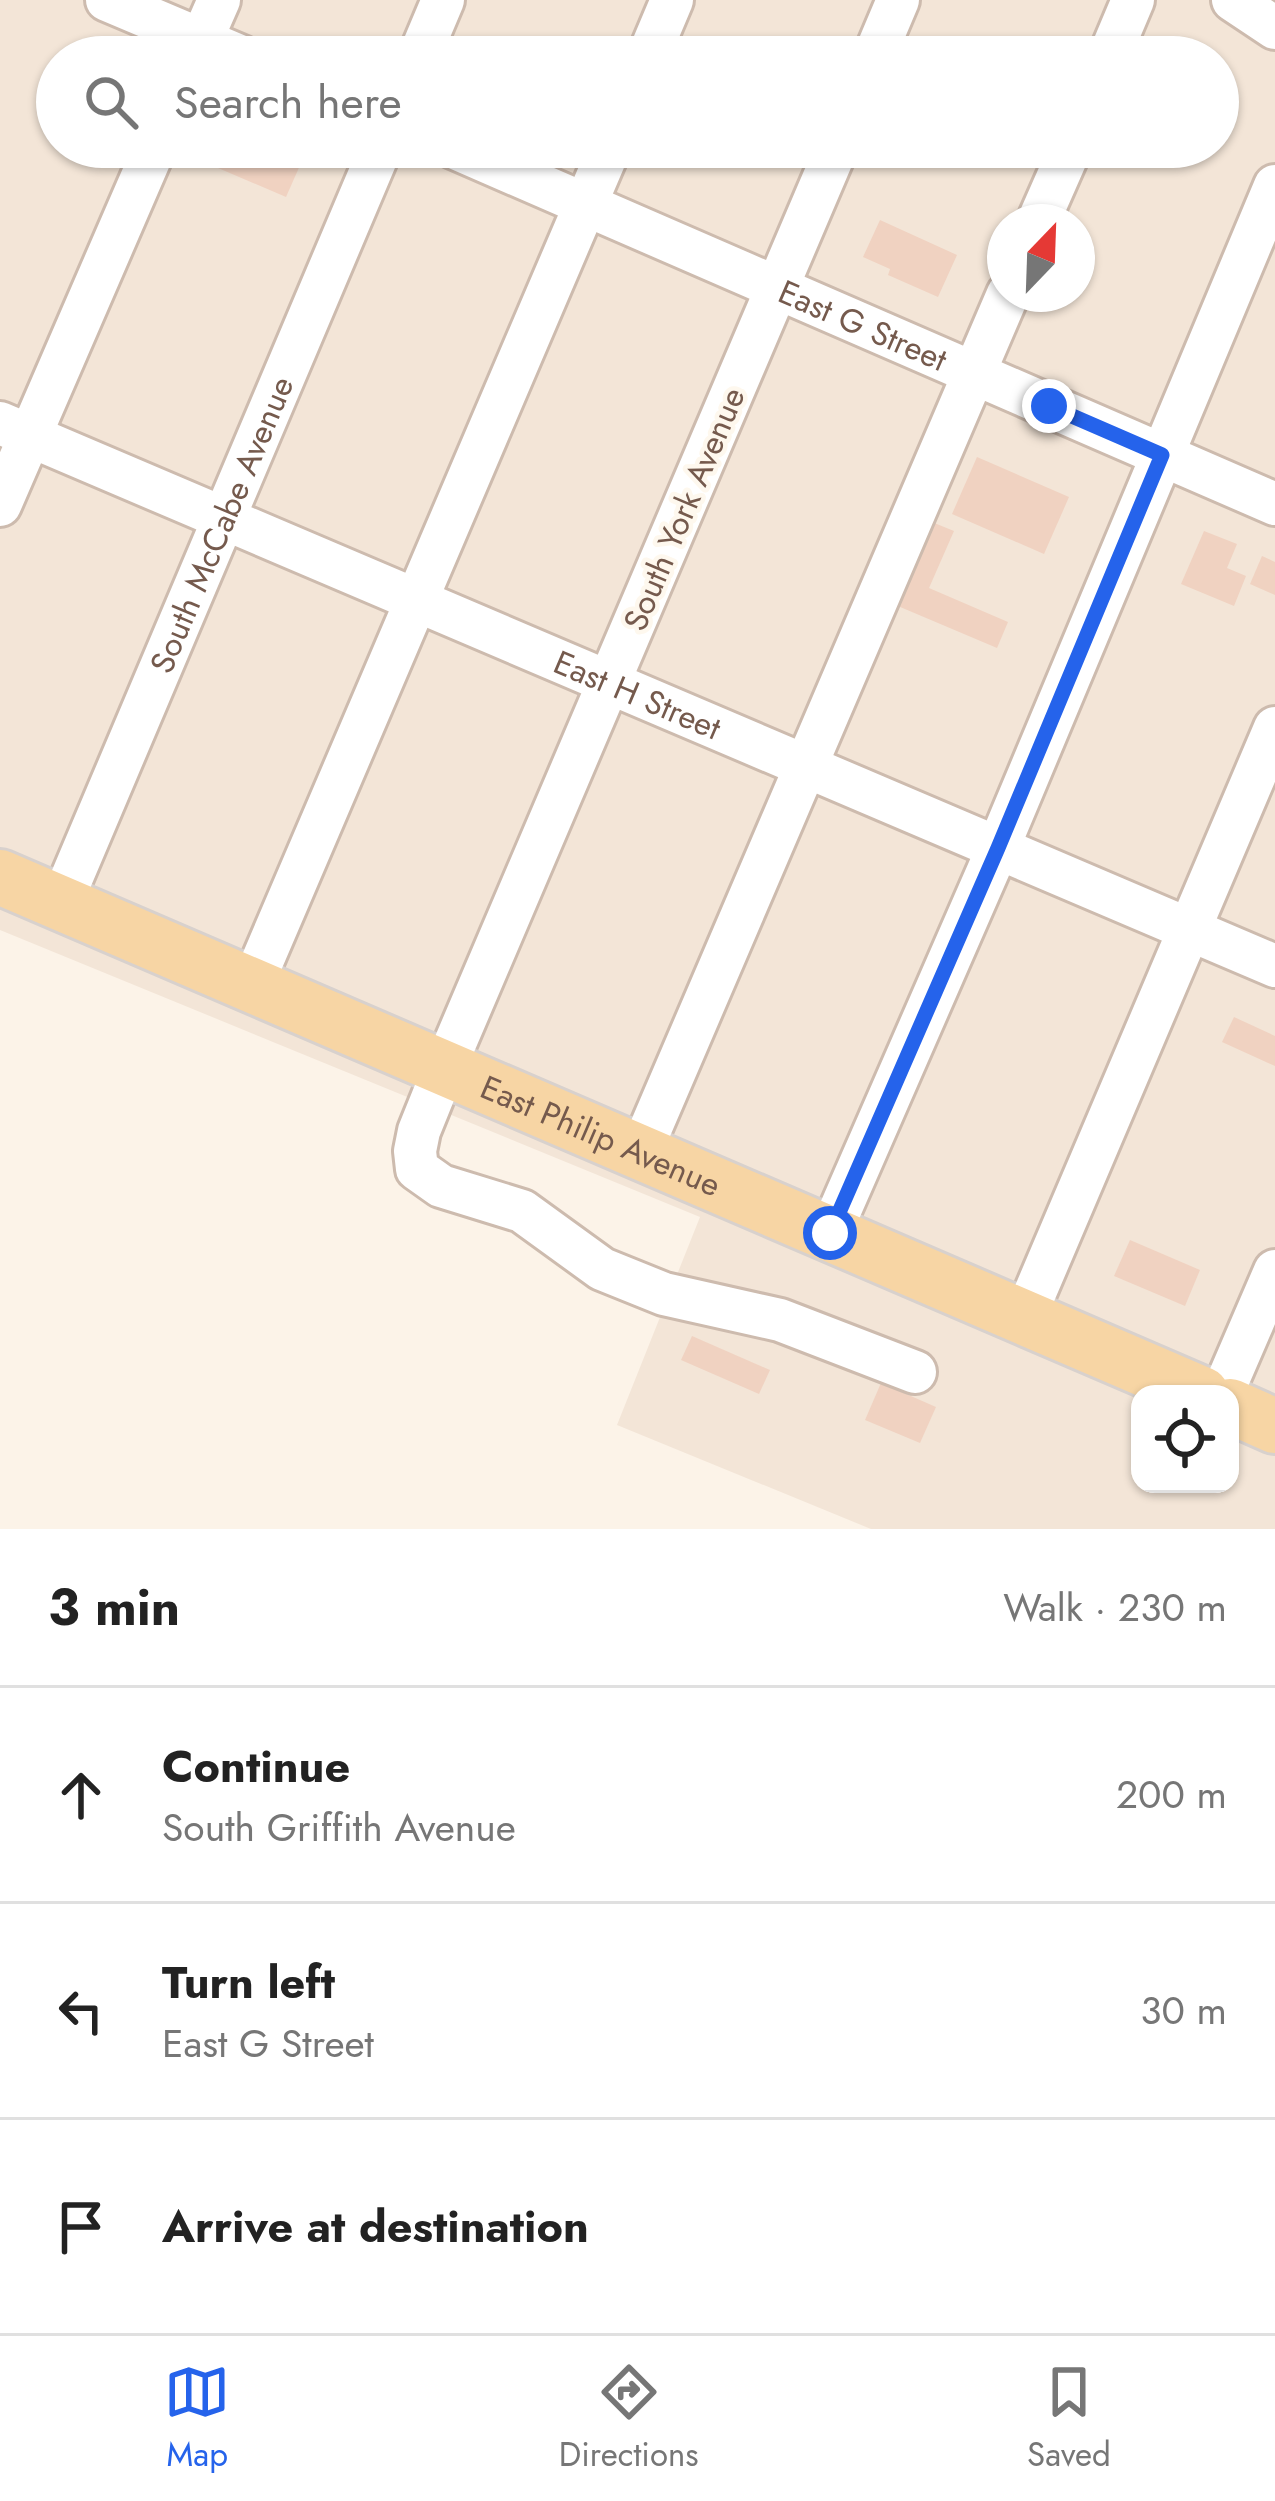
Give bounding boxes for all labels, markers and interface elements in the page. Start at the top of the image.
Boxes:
search box [36,36,1239,168]
icon: search [78,69,144,135]
text: Search here [174,70,402,135]
north arrow [987,204,1095,312]
street label: East G Street [771,268,955,382]
street label: South McCabe Avenue [138,369,305,680]
route end [1022,379,1076,433]
street label: South York Avenue [612,380,756,638]
street label: East H Street [547,638,728,751]
street label: East Philip Avenue [473,1063,728,1208]
route start [803,1206,857,1260]
map controls [1131,1385,1239,1493]
button: locate [1131,1385,1239,1493]
text: 3 min [48,1570,180,1644]
text: Walk · 230 m [1003,1579,1227,1636]
text: Continue [162,1734,350,1799]
icon: ahead [48,1762,114,1828]
text: 200 m [1116,1766,1227,1823]
text: South Griffith Avenue [162,1799,516,1856]
text: Turn left [162,1950,335,2015]
icon: left [48,1978,114,2044]
text: 30 m [1140,1982,1227,2039]
text: East G Street [162,2015,374,2072]
icon: arrive [48,2194,114,2260]
text: Arrive at destination [162,2194,589,2259]
tab: Map [164,2359,230,2478]
tab: Directions [559,2359,699,2478]
tab: Saved [1027,2359,1111,2478]

